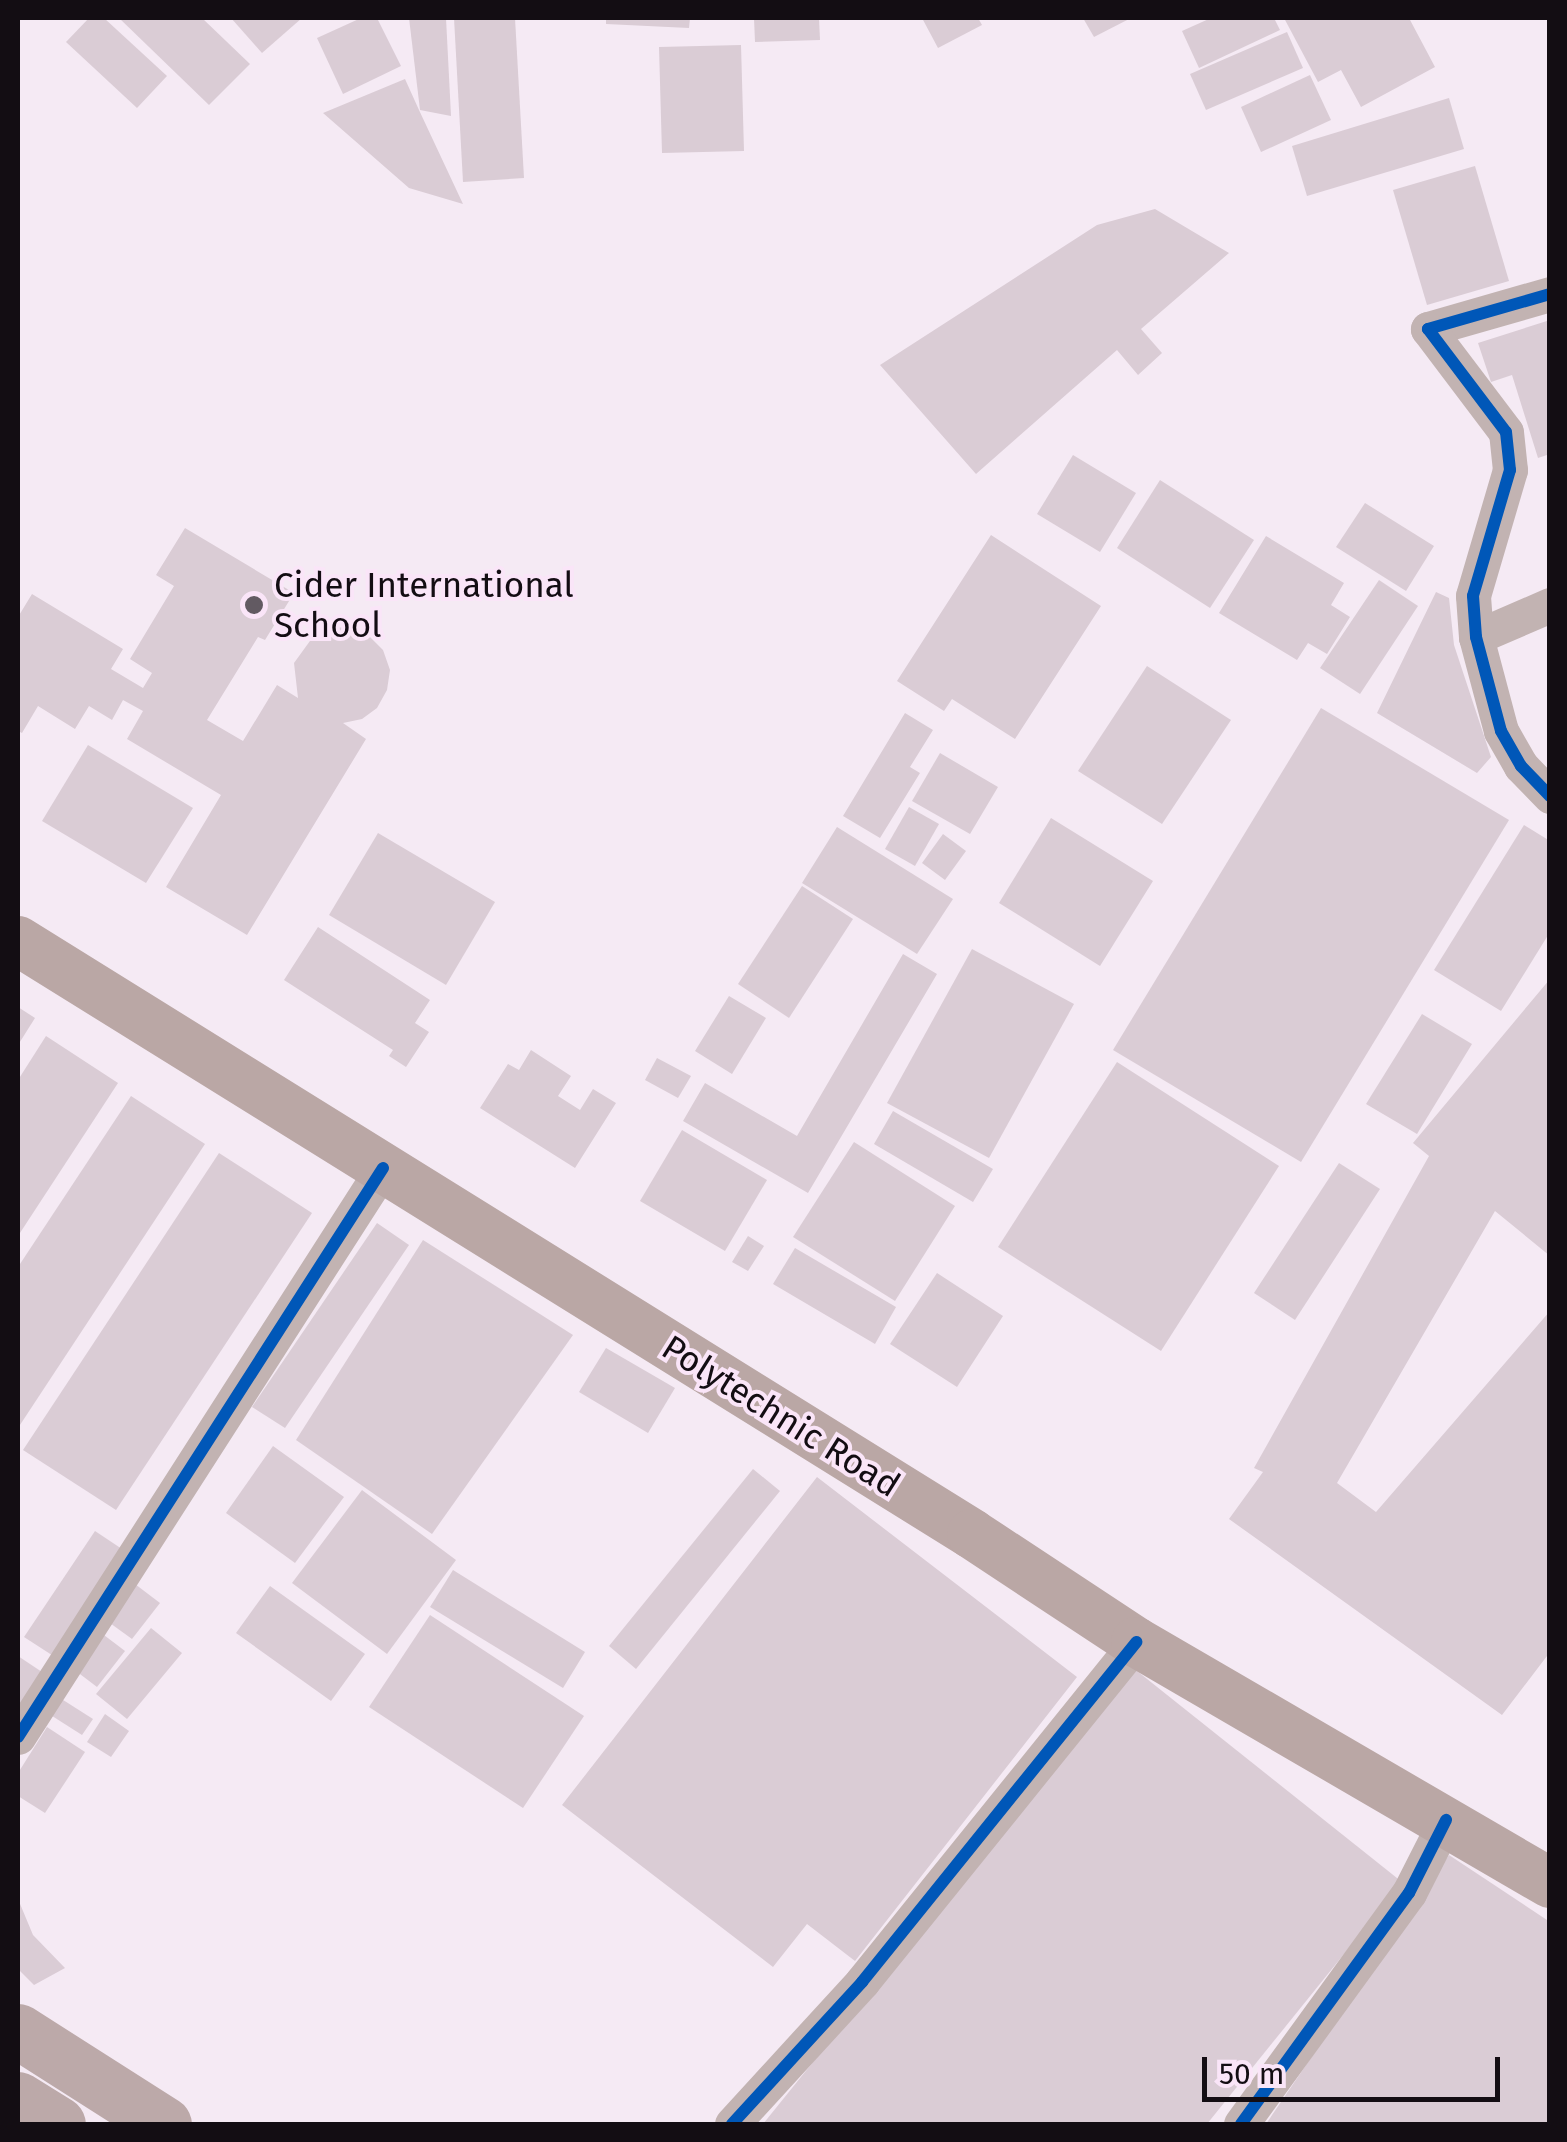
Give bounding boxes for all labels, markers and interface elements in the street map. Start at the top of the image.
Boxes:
place label: Cider International School [274,564,574,646]
marker: Cider International School [243,594,265,616]
street label: Polytechnic Road [654,1326,908,1506]
scale bar [1207,2037,1504,2099]
text: 50 m [1219,2056,1284,2092]

